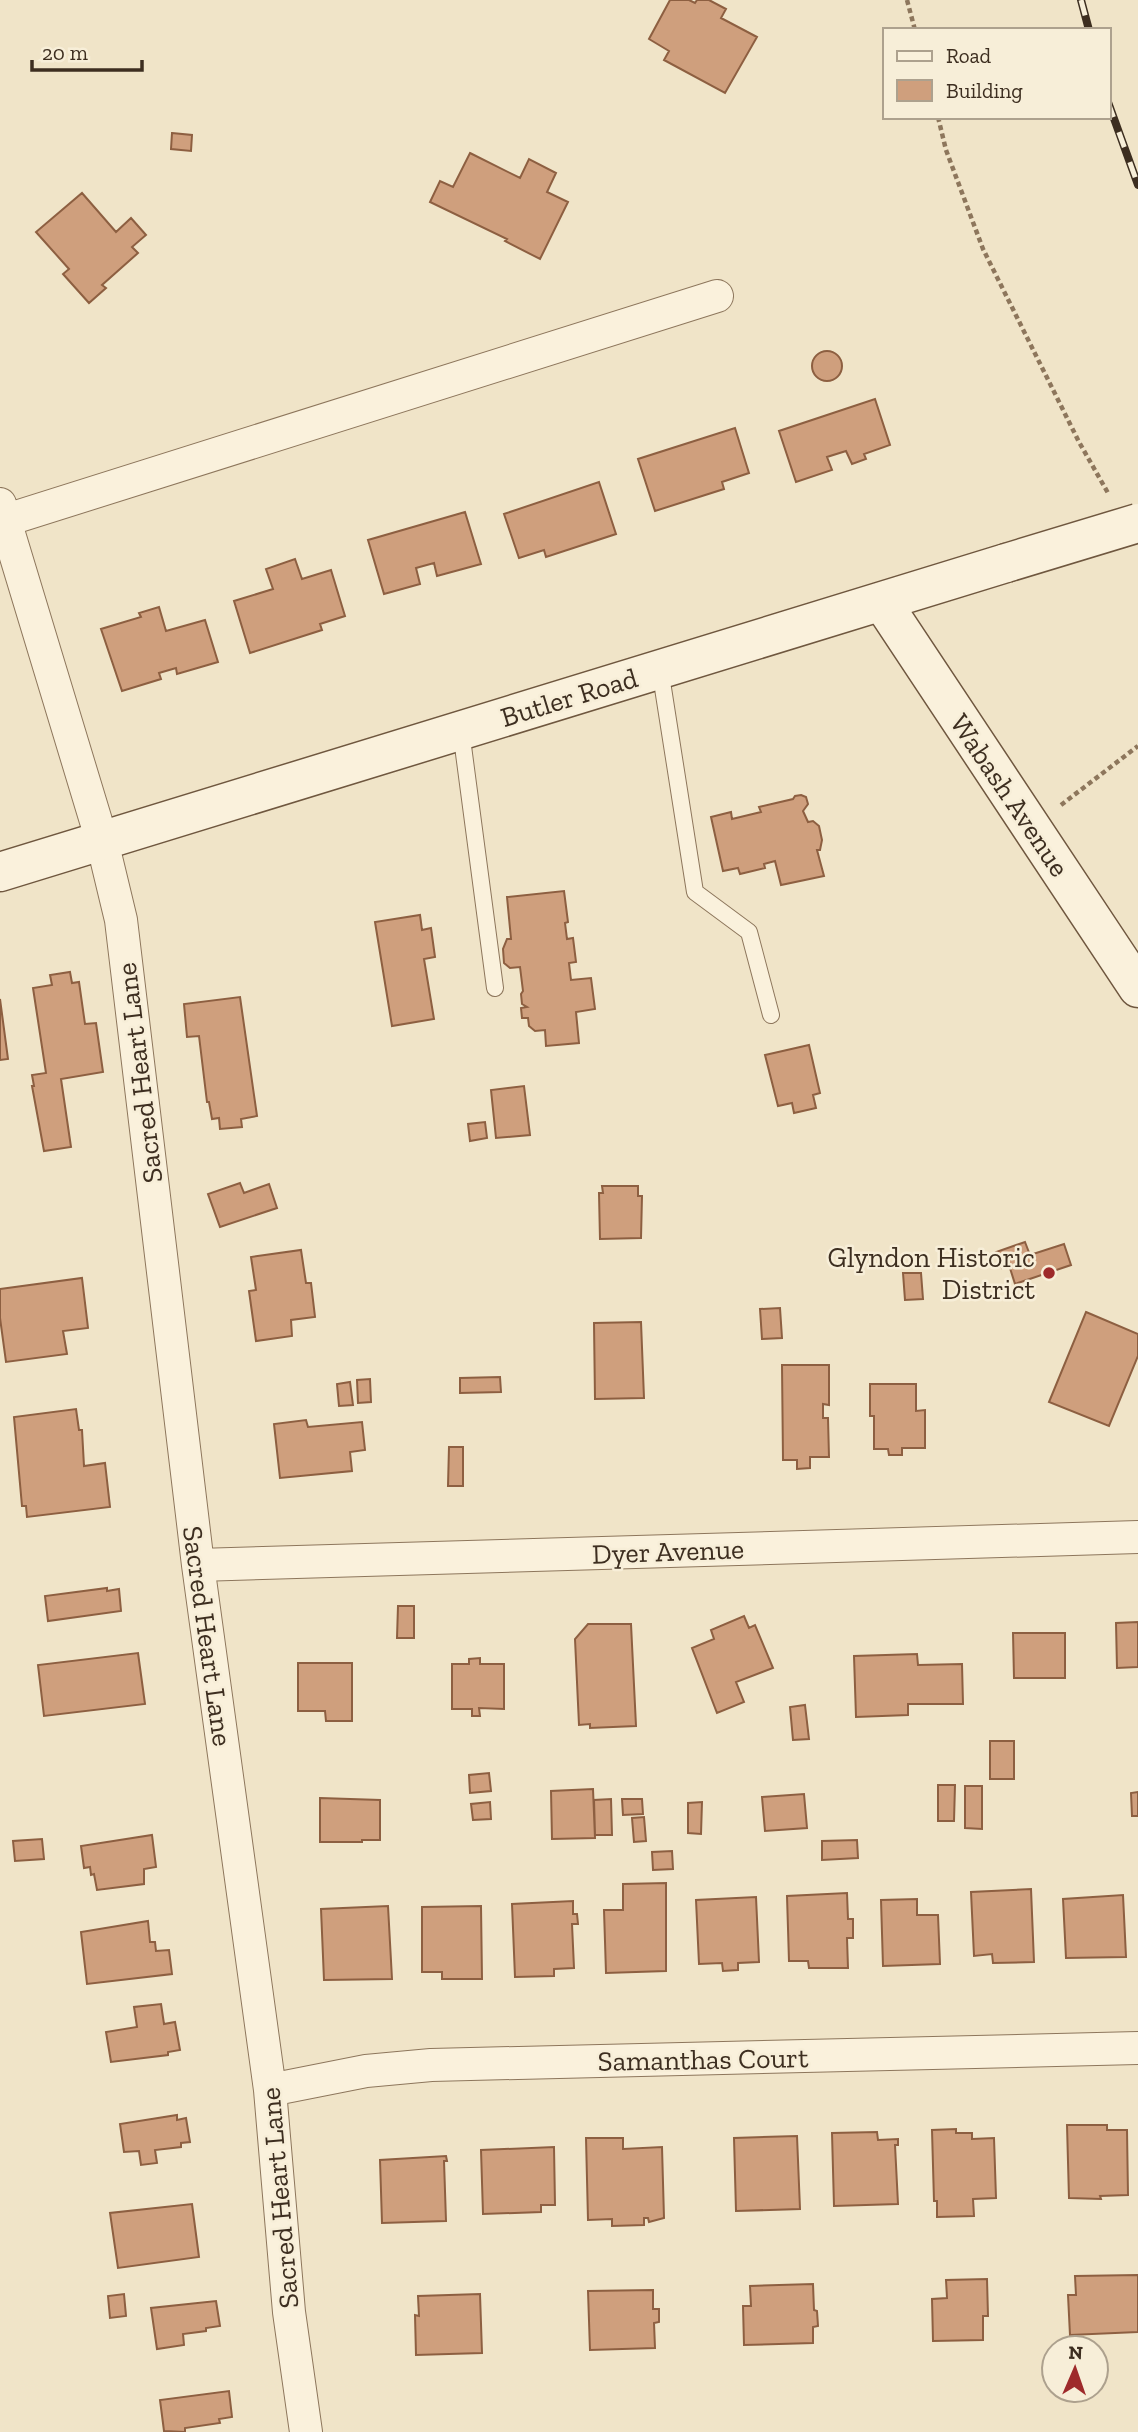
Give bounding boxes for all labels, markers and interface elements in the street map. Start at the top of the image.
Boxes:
scale bar [32,28,142,72]
legend [883,28,1110,119]
text: 20 m [42,40,88,65]
text: Road [946,43,992,68]
text: Building [946,78,1023,103]
street label: Butler Road [497,661,642,734]
street label: Wabash Avenue [943,708,1076,883]
street label: Sacred Heart Lane [110,961,169,1185]
place label: Glyndon Historic District [828,1241,1036,1306]
marker: Glyndon Historic District [1041,1265,1057,1281]
street label: Sacred Heart Lane [176,1524,239,1748]
street label: Dyer Avenue [591,1532,745,1571]
street label: Samanthas Court [597,2041,809,2078]
street label: Sacred Heart Lane [253,2086,306,2310]
north arrow [1040,2334,1110,2404]
text: N [1068,2341,1083,2364]

